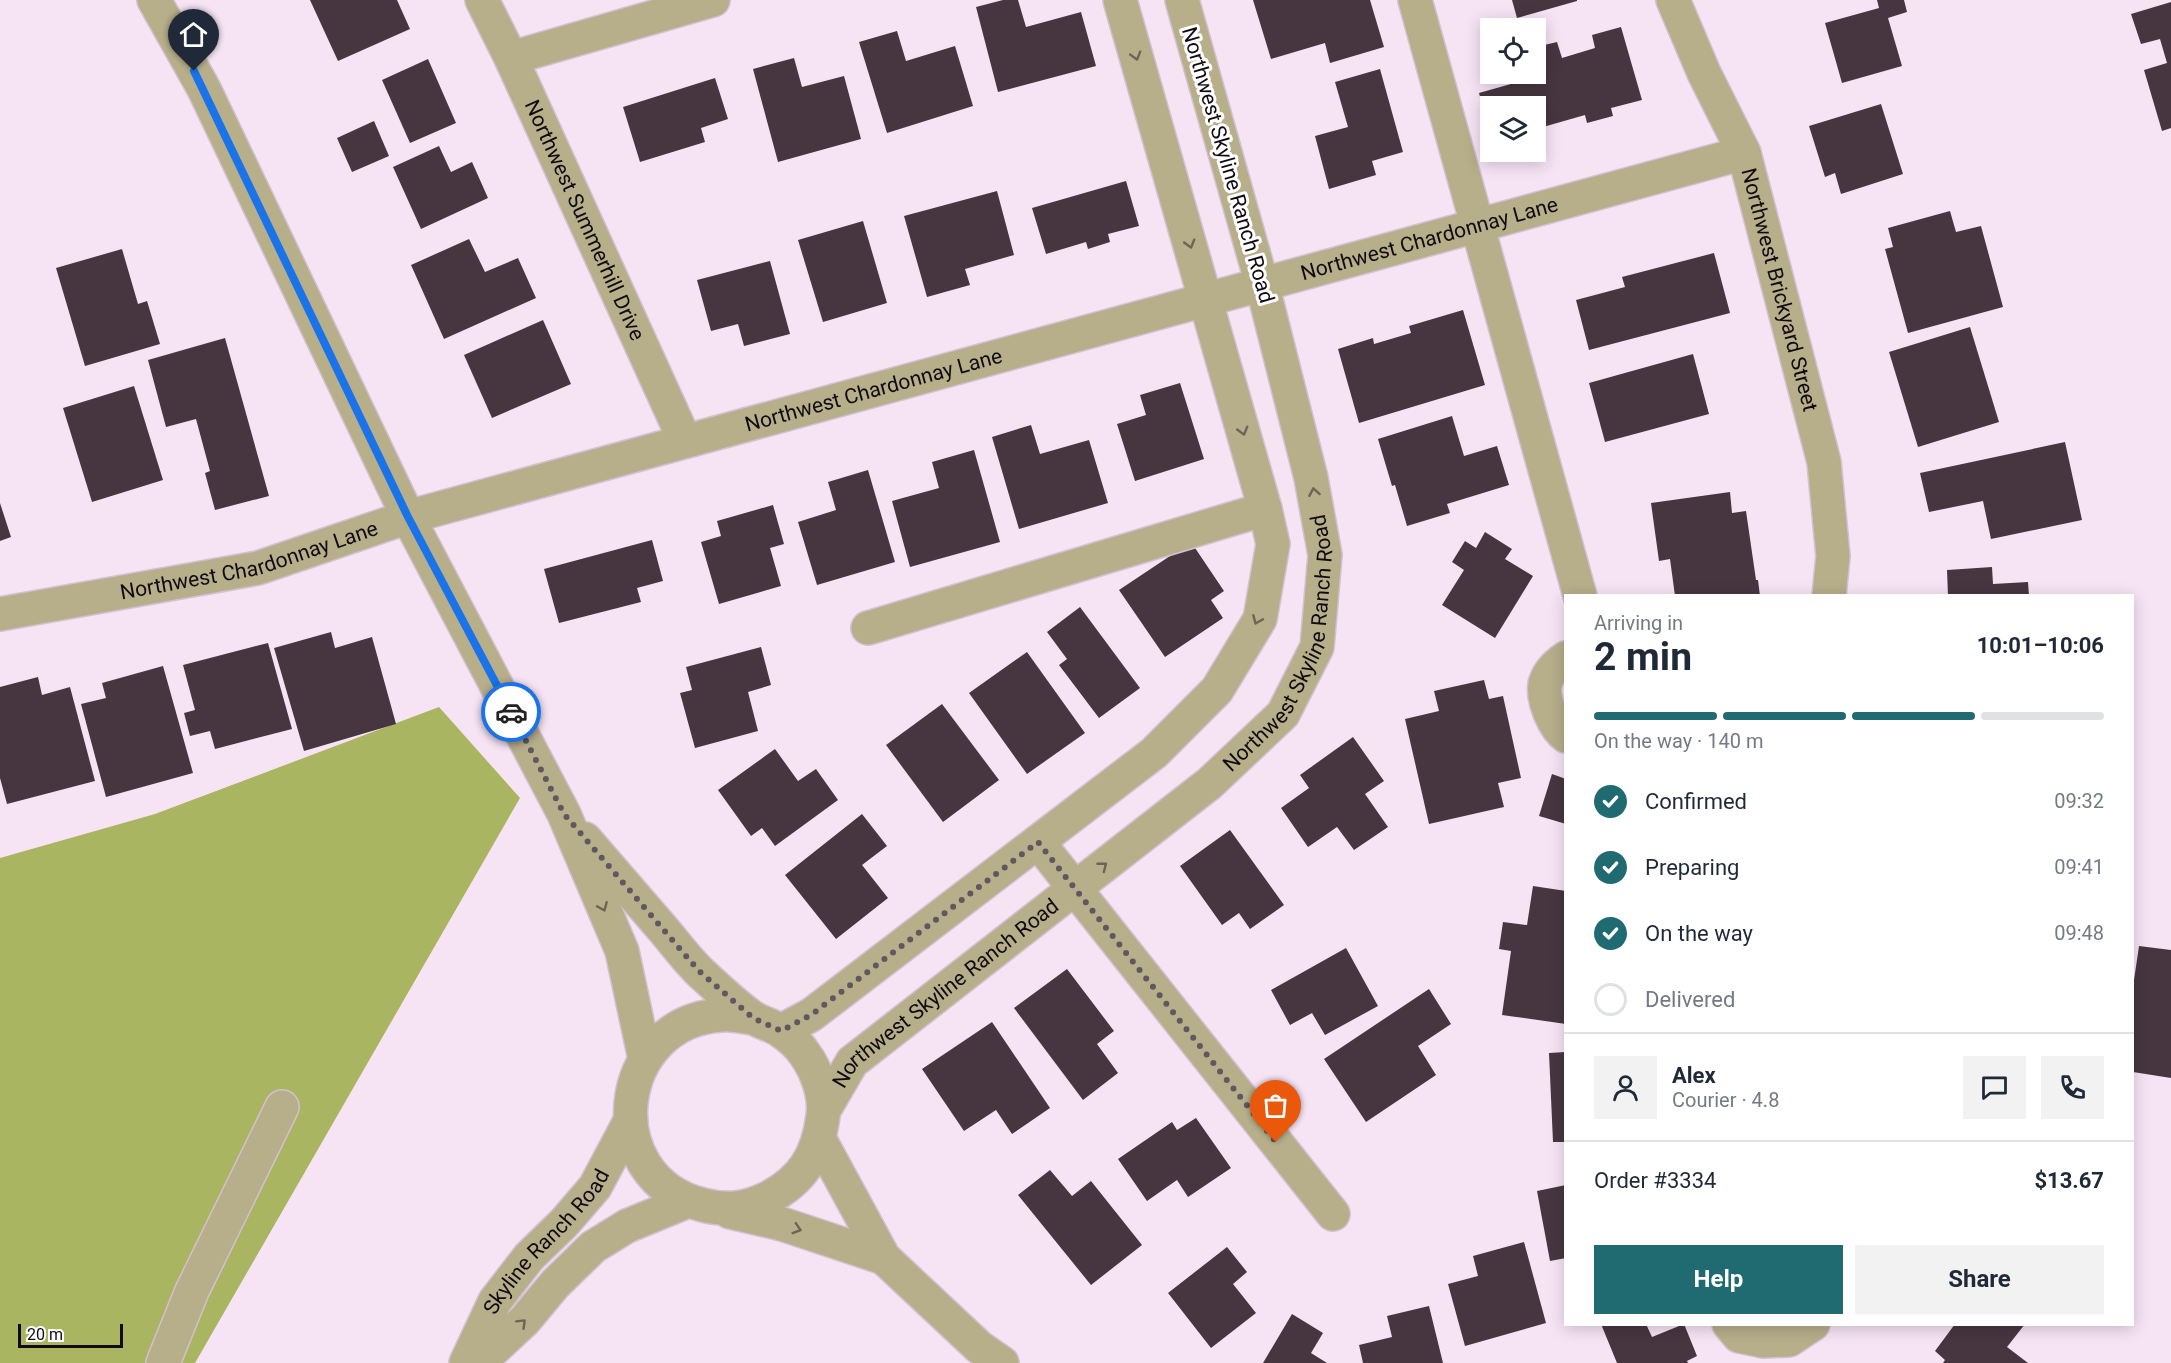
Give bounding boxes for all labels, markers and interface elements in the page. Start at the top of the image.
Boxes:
pin [168,9,219,71]
icon: home [177,18,210,51]
map controls [1480,18,1546,162]
button: locate [1480,18,1546,84]
street label: Northwest Skyline Ranch Road [1177,24,1279,306]
one-way arrow [1129,51,1142,61]
street label: Northwest Summerhill Drive [520,96,650,344]
button: layers [1480,96,1546,162]
street label: Northwest Brickyard Street [1736,165,1822,414]
street label: Northwest Chardonnay Lane [1298,192,1561,285]
one-way arrow [1183,238,1195,249]
street label: Northwest Chardonnay Lane [742,344,1005,437]
one-way arrow [1236,426,1249,436]
one-way arrow [1308,487,1320,497]
street label: Northwest Skyline Ranch Road [1218,513,1337,776]
street label: Northwest Chardonnay Lane [118,516,381,604]
text: Arriving in [1594,611,1683,635]
one-way arrow [1252,614,1264,625]
text: 10:01–10:06 [1977,633,2104,658]
text: 2 min [1594,634,1692,680]
courier [481,682,541,742]
icon: car [495,696,528,729]
text: On the way · 140 m [1594,729,1763,753]
icon: check [1594,785,1627,818]
text: Confirmed [1645,789,1747,814]
text: 09:32 [2054,789,2104,813]
icon: check [1594,851,1627,884]
text: Preparing [1645,855,1739,880]
text: 09:41 [2054,855,2104,879]
one-way arrow [1096,863,1107,874]
street label: Northwest Skyline Ranch Road [828,894,1063,1092]
one-way arrow [596,901,608,912]
icon: check [1594,917,1627,950]
text: On the way [1645,921,1753,946]
text: 09:48 [2054,921,2104,945]
text: Delivered [1645,987,1735,1012]
button: person [1594,1056,1657,1119]
button: chat [1963,1056,2026,1119]
button: phone [2041,1056,2104,1119]
text: Alex [1672,1063,1716,1088]
pin [1250,1080,1301,1142]
text: Courier · 4.8 [1672,1088,1779,1112]
icon: bag [1259,1089,1292,1122]
street label: Skyline Ranch Road [479,1165,614,1318]
text: Order #3334 [1594,1168,1716,1193]
text: $13.67 [2035,1168,2104,1193]
one-way arrow [791,1222,802,1234]
button: Help [1594,1245,1843,1314]
button: Share [1855,1245,2104,1314]
one-way arrow [514,1319,525,1330]
scale bar [18,1321,123,1348]
text: 20 m [27,1325,63,1344]

